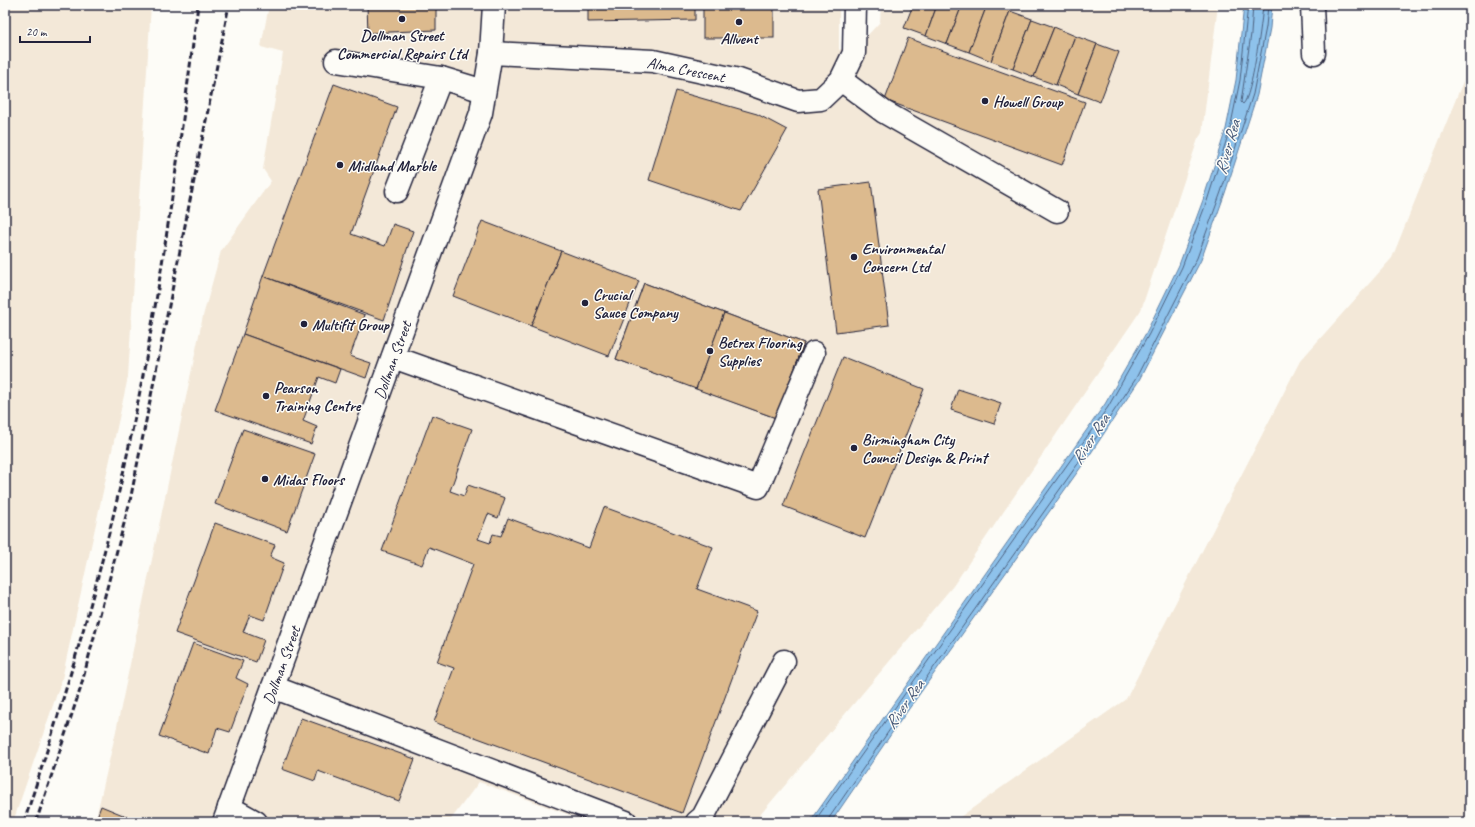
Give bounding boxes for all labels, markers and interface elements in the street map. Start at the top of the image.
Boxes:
marker: Dollman Street Commercial Repairs Ltd [397,14,407,24]
marker: Allvent [734,17,744,27]
scale bar [20,18,90,44]
text: 20 m [26,24,48,40]
place label: Dollman Street Commercial Repairs Ltd [337,26,469,64]
place label: Allvent [720,29,759,49]
street label: Alma Crescent [645,53,728,88]
place label: Howell Group [993,92,1064,112]
marker: Howell Group [980,96,990,106]
water label: River Rea [1210,116,1246,177]
place label: Midland Marble [348,156,438,176]
marker: Midland Marble [335,160,345,170]
place label: Environmental Concern Ltd [862,239,946,277]
marker: Environmental Concern Ltd [849,252,859,262]
place label: Crucial Sauce Company [593,285,679,323]
marker: Crucial Sauce Company [580,298,590,308]
place label: Multifit Group [312,315,391,335]
street label: Dollman Street [370,317,417,402]
marker: Multifit Group [299,319,309,329]
place label: Betrex Flooring Supplies [718,333,803,371]
marker: Betrex Flooring Supplies [705,346,715,356]
place label: Pearson Training Centre [274,378,362,416]
marker: Pearson Training Centre [261,391,271,401]
water label: River Rea [1067,409,1115,468]
place label: Birmingham City Council Design & Print [862,430,990,468]
marker: Birmingham City Council Design & Print [849,443,859,453]
place label: Midas Floors [273,470,346,490]
marker: Midas Floors [260,474,270,484]
street label: Dollman Street [259,622,306,707]
water label: River Rea [880,674,930,733]

